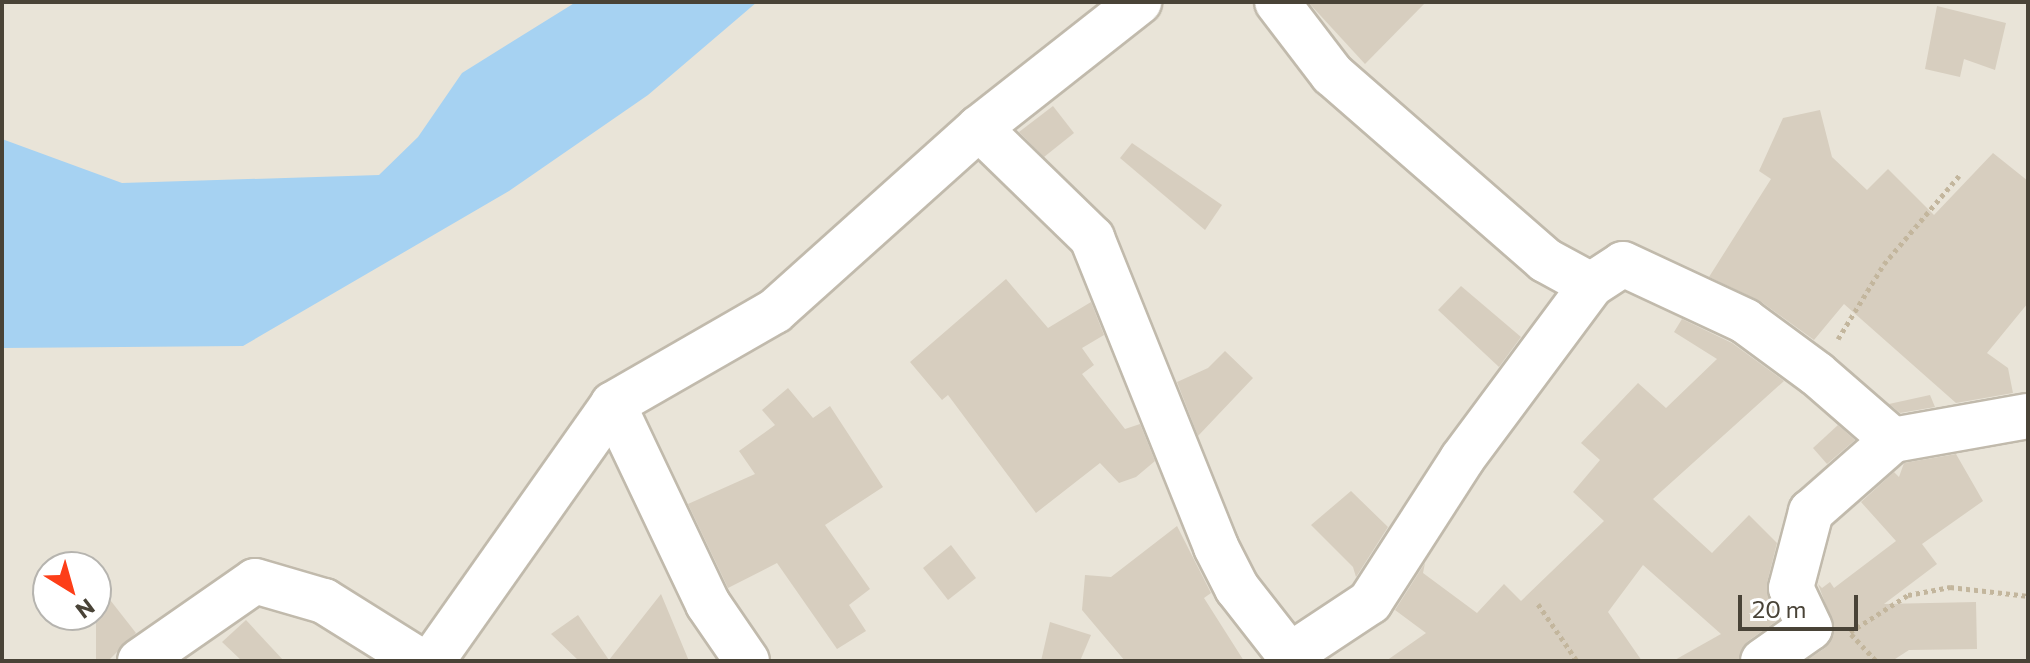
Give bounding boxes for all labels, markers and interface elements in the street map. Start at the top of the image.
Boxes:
north arrow [32,551,112,631]
scale bar [1742,579,1862,629]
text: N [71,593,100,625]
text: 20 m [1752,594,1806,623]

